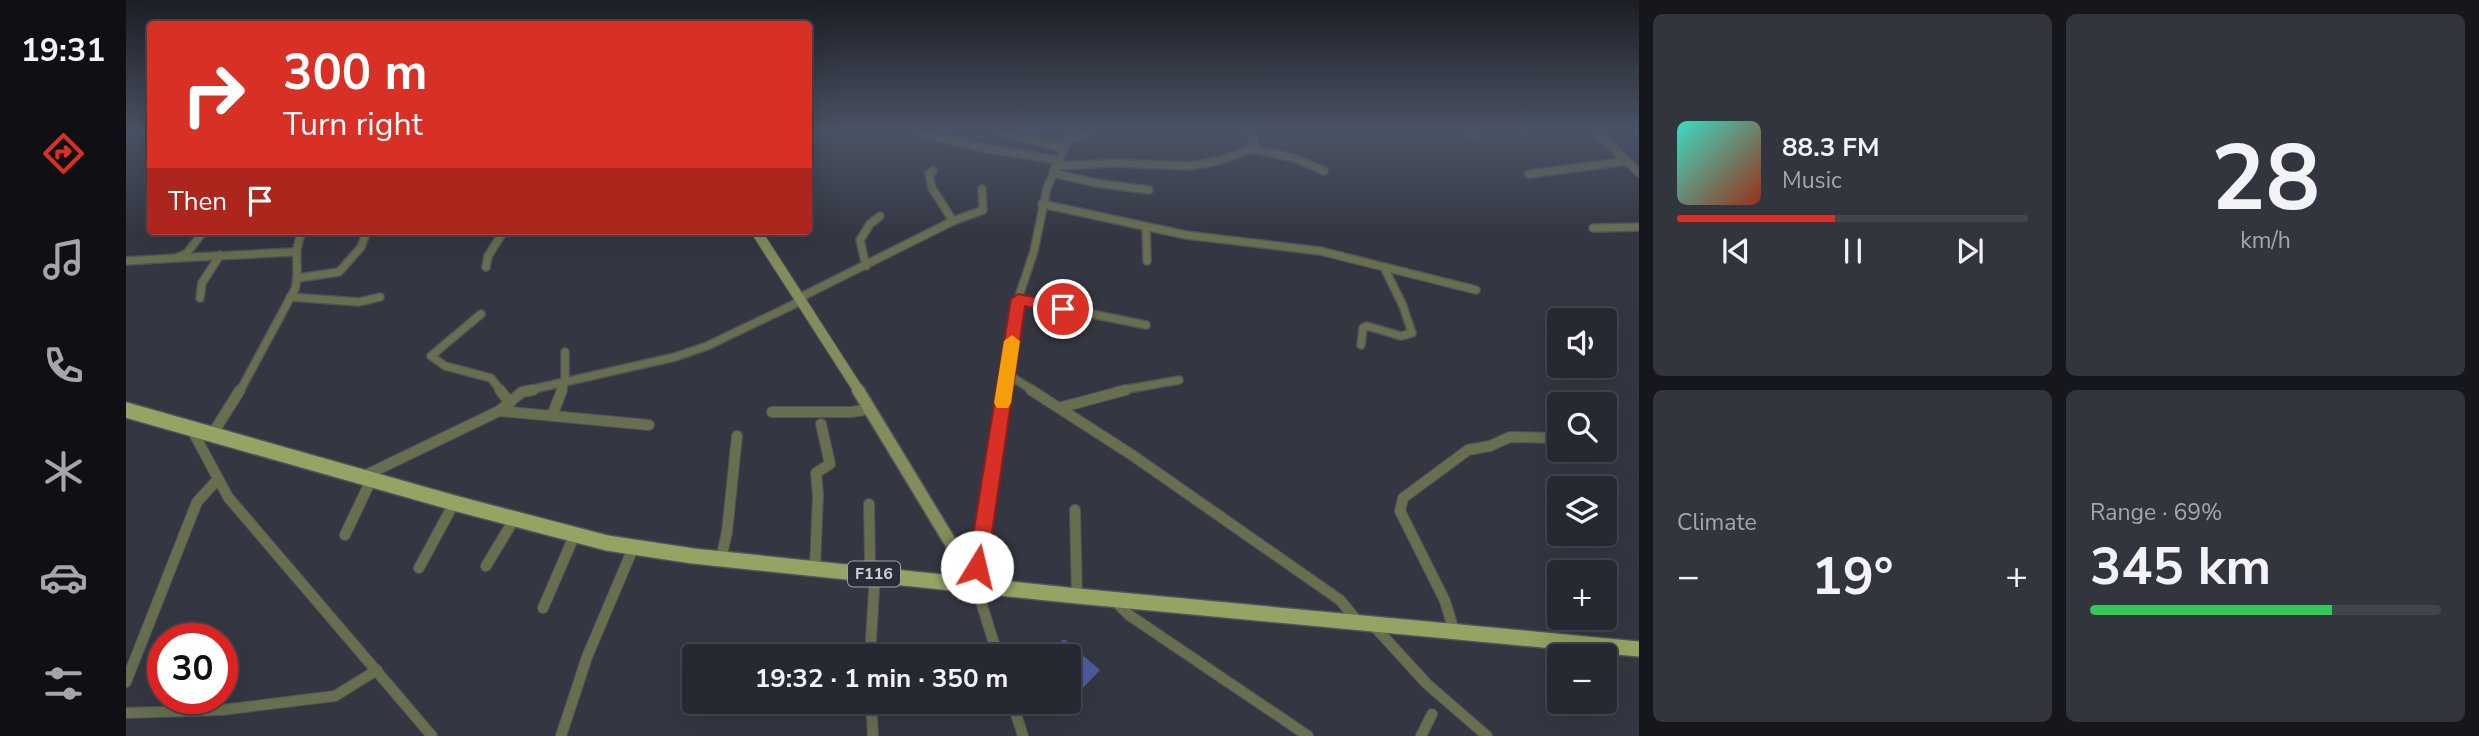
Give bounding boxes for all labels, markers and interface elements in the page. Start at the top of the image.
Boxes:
text: 19:31 [21,29,105,72]
text: 300 m [283,39,427,106]
icon: right [168,49,259,140]
text: Turn right [283,103,423,146]
text: 28 [2211,117,2320,241]
icon: directions [39,129,88,178]
text: 88.3 FM [1782,130,1879,165]
text: Music [1782,165,1842,196]
icon: arrive [241,182,279,220]
text: Then [168,184,227,219]
text: km/h [2240,225,2291,256]
icon: previous [1717,232,1755,270]
icon: pause [1834,232,1872,270]
icon: next [1951,232,1989,270]
icon: music [39,235,88,284]
pin [1033,279,1093,339]
icon: arrive [1044,290,1082,328]
map controls [1547,308,1617,714]
button: sound [1547,308,1617,378]
icon: phone [39,341,88,390]
button: search [1547,392,1617,462]
icon: climate [39,447,88,496]
button: layers [1547,476,1617,546]
text: Range · 69% [2090,497,2222,528]
text: Climate [1677,507,1757,538]
position arrow [940,530,1014,604]
text: 345 km [2090,531,2271,602]
text: 19° [1811,541,1894,612]
text: − [1677,551,1700,602]
text: + [2005,551,2028,602]
icon: car [39,553,88,602]
button: + [1547,560,1617,630]
road number: F116 [848,562,900,586]
speed limit sign: 30 [147,623,238,714]
button: − [1547,644,1617,714]
icon: filters [39,659,88,708]
text: 19:32 · 1 min · 350 m [755,661,1008,696]

